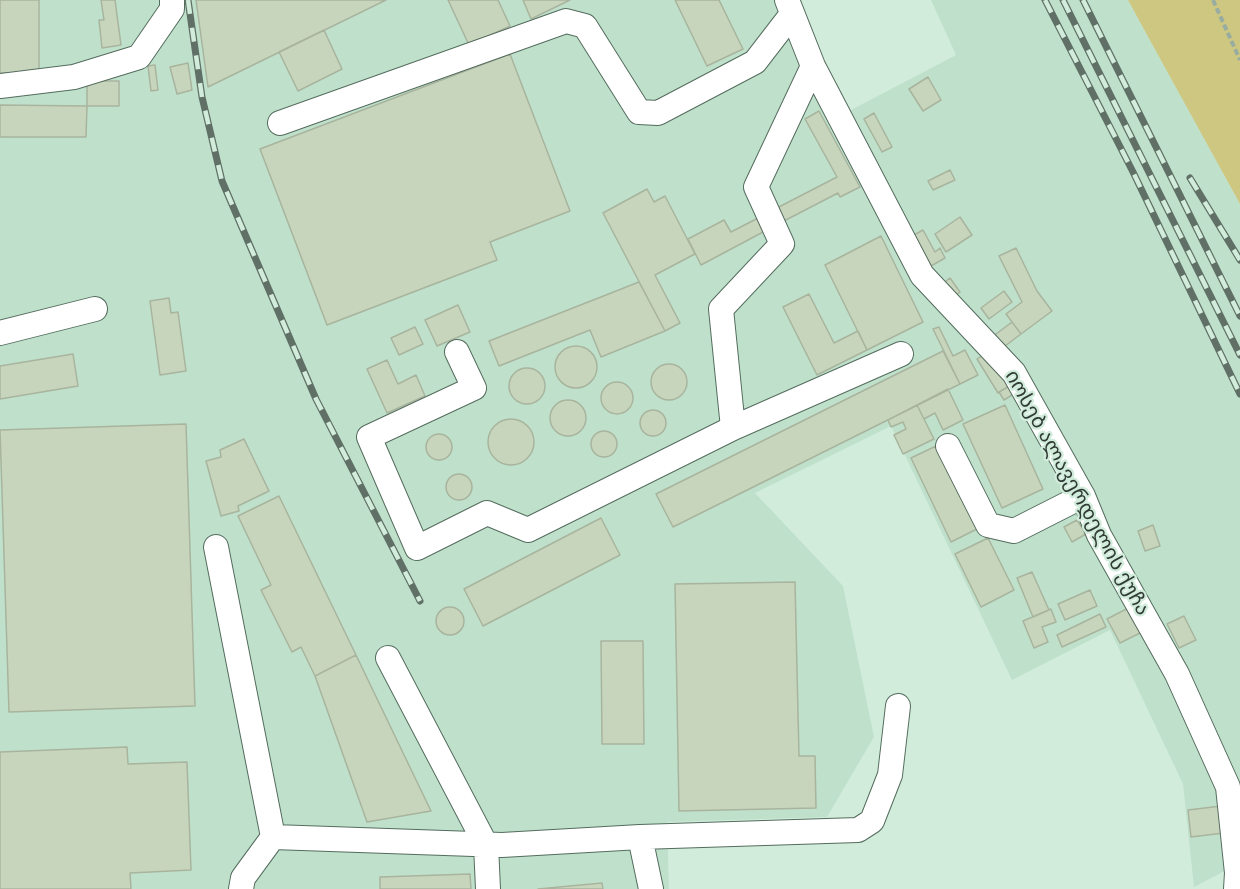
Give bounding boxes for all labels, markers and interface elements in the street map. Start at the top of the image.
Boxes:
street label: იოსებ ალავერდელის ქუჩა [999,366,1155,620]

